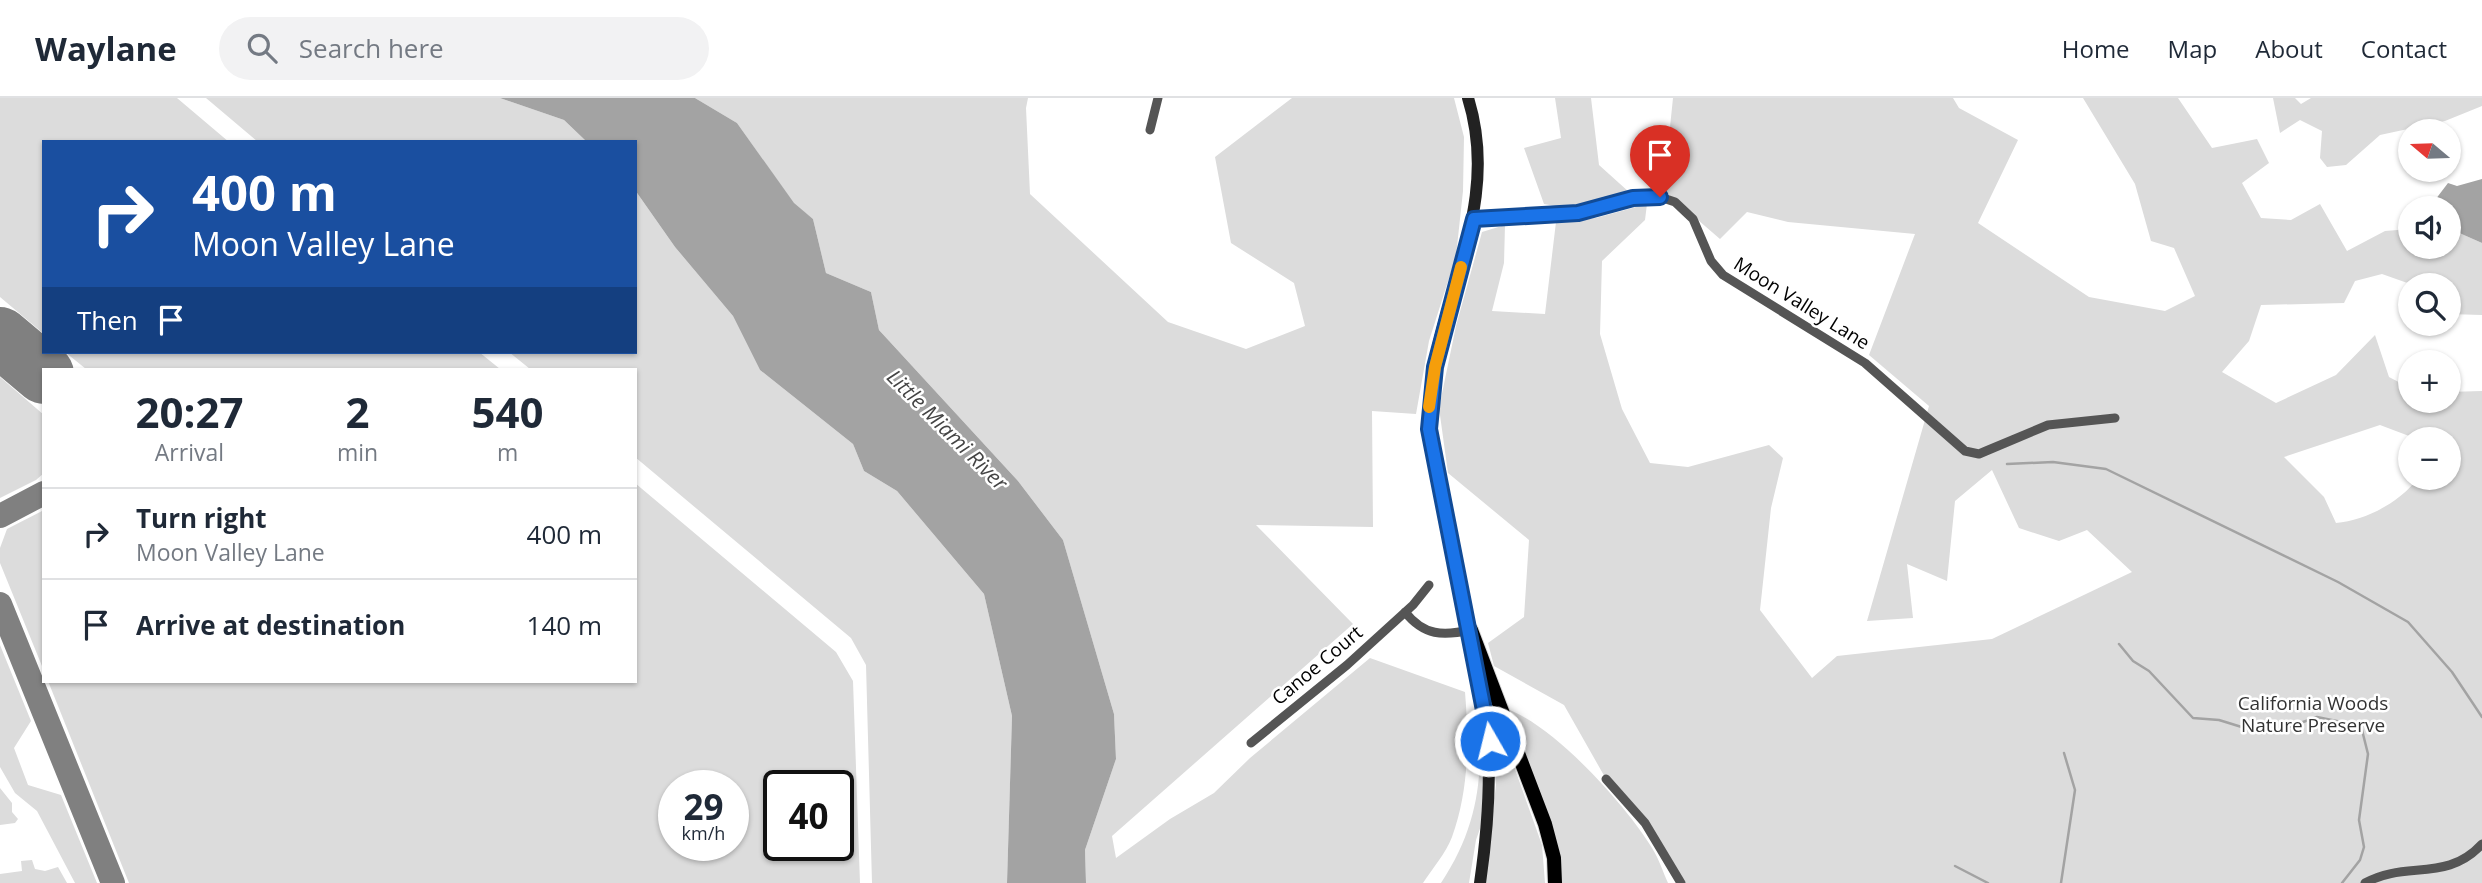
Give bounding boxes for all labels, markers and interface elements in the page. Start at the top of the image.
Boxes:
search box [219,17,709,80]
text: Waylane [35,26,177,71]
icon: search [243,29,281,67]
text: Search here [299,30,444,66]
text: Home [2062,32,2130,65]
text: Map [2168,32,2217,65]
text: About [2255,32,2323,65]
text: Contact [2361,32,2447,65]
north arrow [2398,119,2460,182]
map controls [2398,119,2461,490]
pin [1630,125,1690,197]
icon: arrive [1641,136,1679,174]
text: 400 m [192,159,337,225]
icon: right [77,168,168,259]
button: sound [2398,196,2461,259]
text: Moon Valley Lane [192,222,455,265]
street label: Moon Valley Lane [1729,251,1875,355]
button: search [2398,273,2461,336]
icon: arrive [152,301,190,339]
text: Then [77,302,138,338]
button: + [2398,350,2461,413]
water label: Little Miami River [881,363,1015,496]
text: 20:27 [135,383,243,440]
text: 2 [345,383,370,440]
text: 540 [472,383,544,440]
button: − [2398,427,2461,490]
text: Arrival [155,436,224,468]
text: min [337,436,378,468]
text: m [497,436,518,468]
text: Turn right [136,500,267,536]
icon: right [77,515,115,553]
text: 400 m [527,516,602,552]
text: Moon Valley Lane [136,536,325,568]
icon: arrive [77,606,115,644]
text: Arrive at destination [136,607,405,643]
text: 140 m [527,607,602,643]
street label: Canoe Court [1266,619,1368,711]
park label: California Woods Nature Preserve [2238,690,2388,738]
position arrow [1453,704,1527,778]
speed limit sign: 40 [763,770,854,861]
text: 29 [683,783,724,830]
text: km/h [682,821,725,845]

